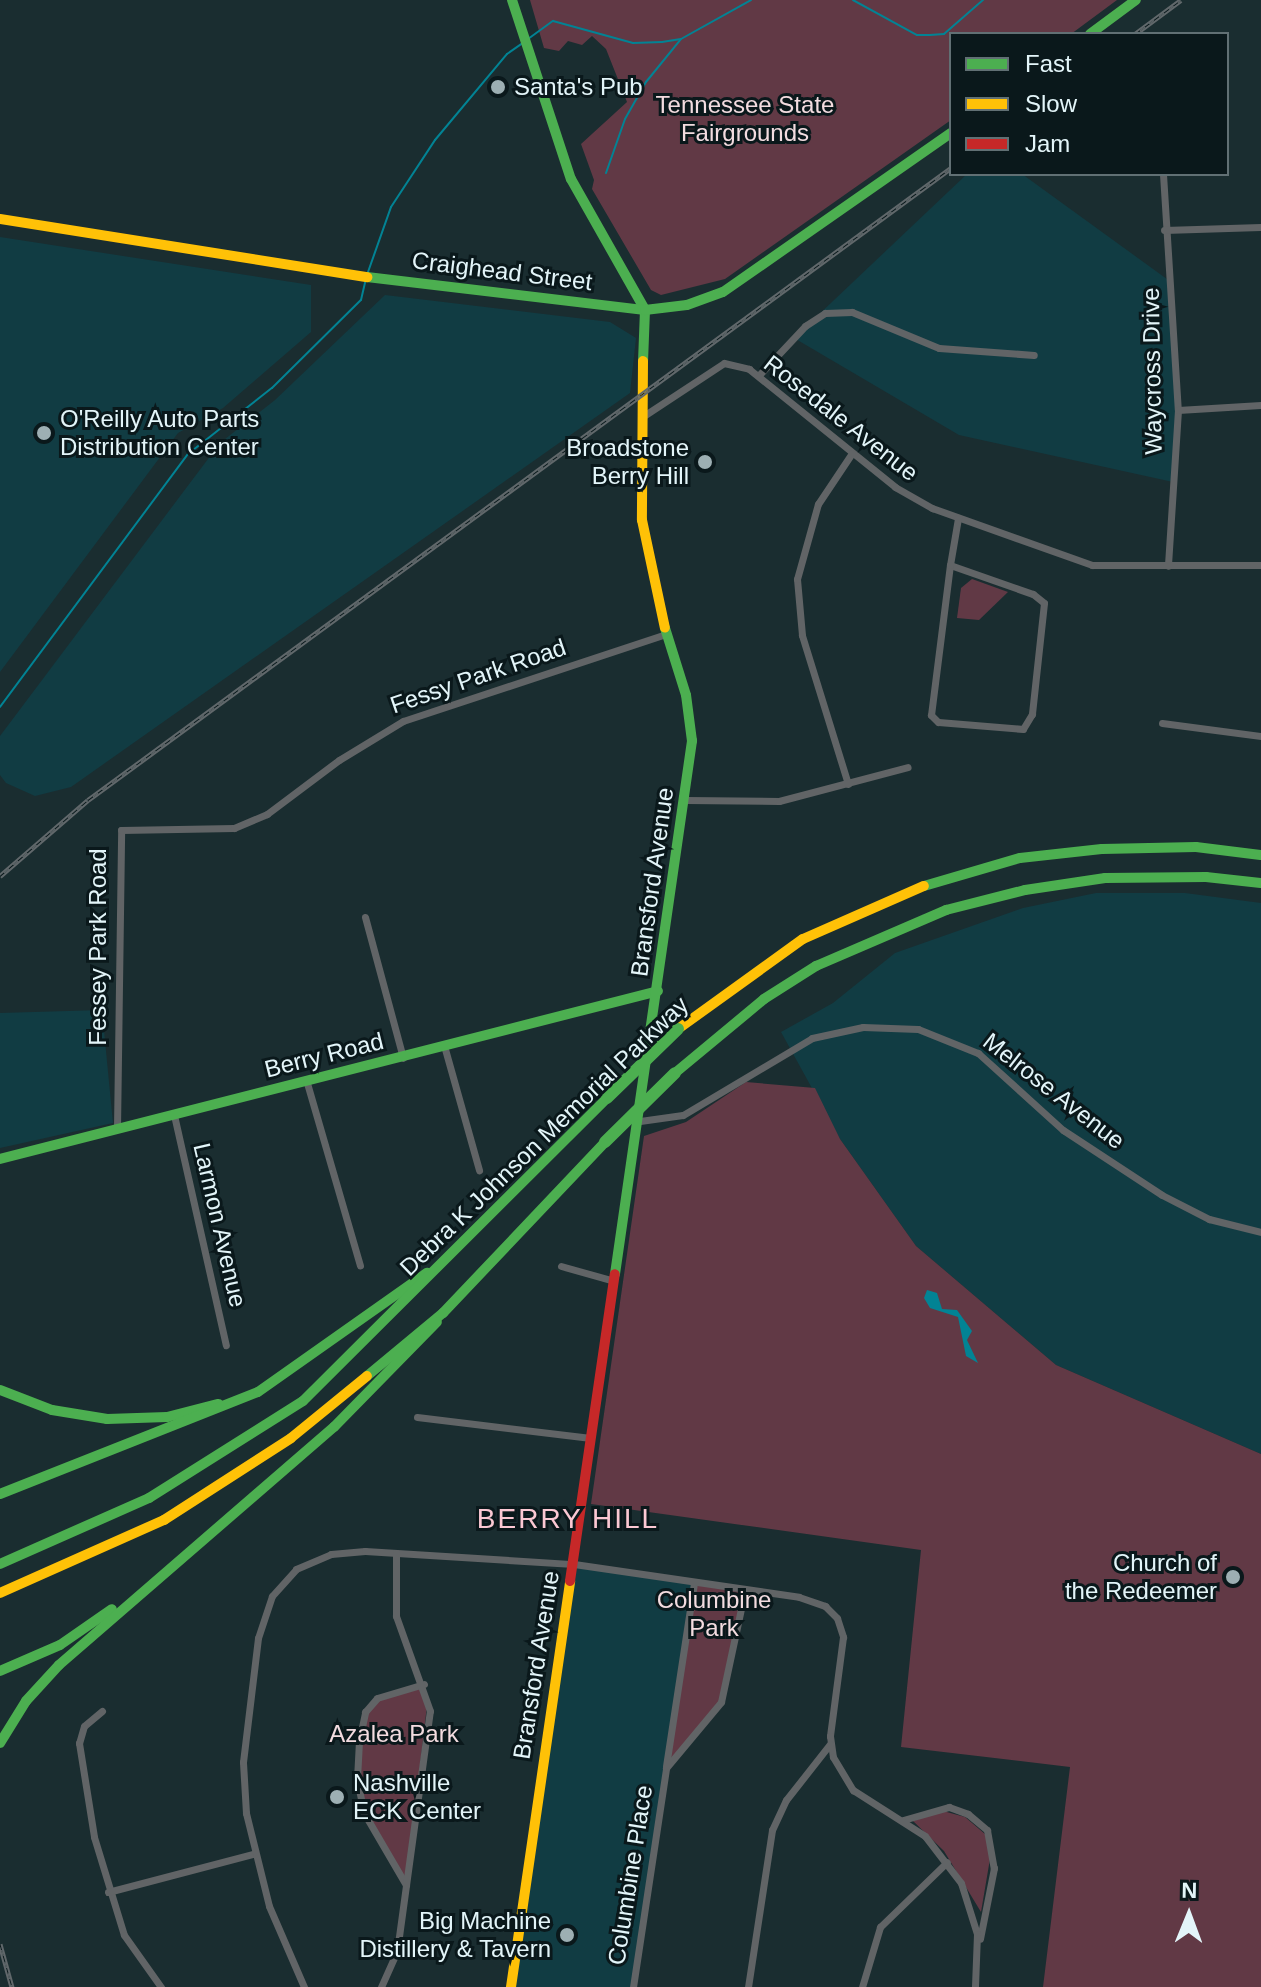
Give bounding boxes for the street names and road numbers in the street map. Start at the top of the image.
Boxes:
street label: Craighead Street [410,246,594,296]
street label: Waycross Drive [1136,287,1168,455]
street label: Rosedale Avenue [758,348,924,488]
street label: Fessy Park Road [386,632,570,720]
street label: Bransford Avenue [624,785,680,979]
street label: Fessey Park Road [84,848,112,1046]
street label: Debra K Johnson Memorial Parkway [394,990,694,1282]
street label: Berry Road [262,1026,386,1084]
street label: Melrose Avenue [977,1026,1131,1156]
street label: Larmon Avenue [187,1139,253,1311]
street label: Bransford Avenue [507,1568,565,1762]
street label: Columbine Place [602,1783,658,1967]

